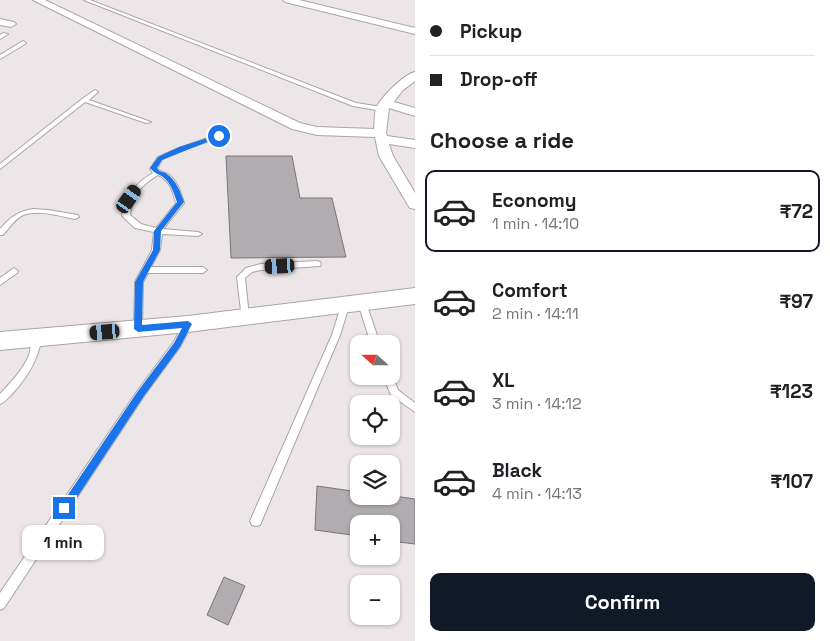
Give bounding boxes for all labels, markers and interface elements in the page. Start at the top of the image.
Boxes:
text: Pickup [460,19,522,44]
text: Drop-off [460,67,538,92]
route start [208,125,230,147]
text: Choose a ride [430,126,574,154]
car [114,182,143,216]
text: Economy [492,188,576,213]
icon: car [432,189,477,234]
text: ₹72 [779,199,813,224]
text: 1 min · 14:10 [492,213,579,234]
car [264,258,295,274]
text: Comfort [492,278,568,303]
icon: car [432,279,477,324]
text: ₹97 [779,289,813,314]
text: 2 min · 14:11 [492,303,579,324]
car [89,323,120,341]
north arrow [350,335,400,385]
map controls [350,335,400,625]
text: XL [492,368,515,393]
icon: car [432,369,477,414]
text: ₹123 [770,379,813,404]
text: 3 min · 14:12 [492,393,582,414]
button: locate [350,395,400,445]
button: layers [350,455,400,505]
text: Black [492,458,542,483]
icon: car [432,459,477,504]
text: ₹107 [770,469,813,494]
text: 4 min · 14:13 [492,483,582,504]
route end [53,497,75,519]
button: + [350,515,400,565]
callout: 1 min [23,526,105,560]
text: 1 min [43,532,83,553]
button: Confirm [430,573,815,631]
button: − [350,575,400,625]

